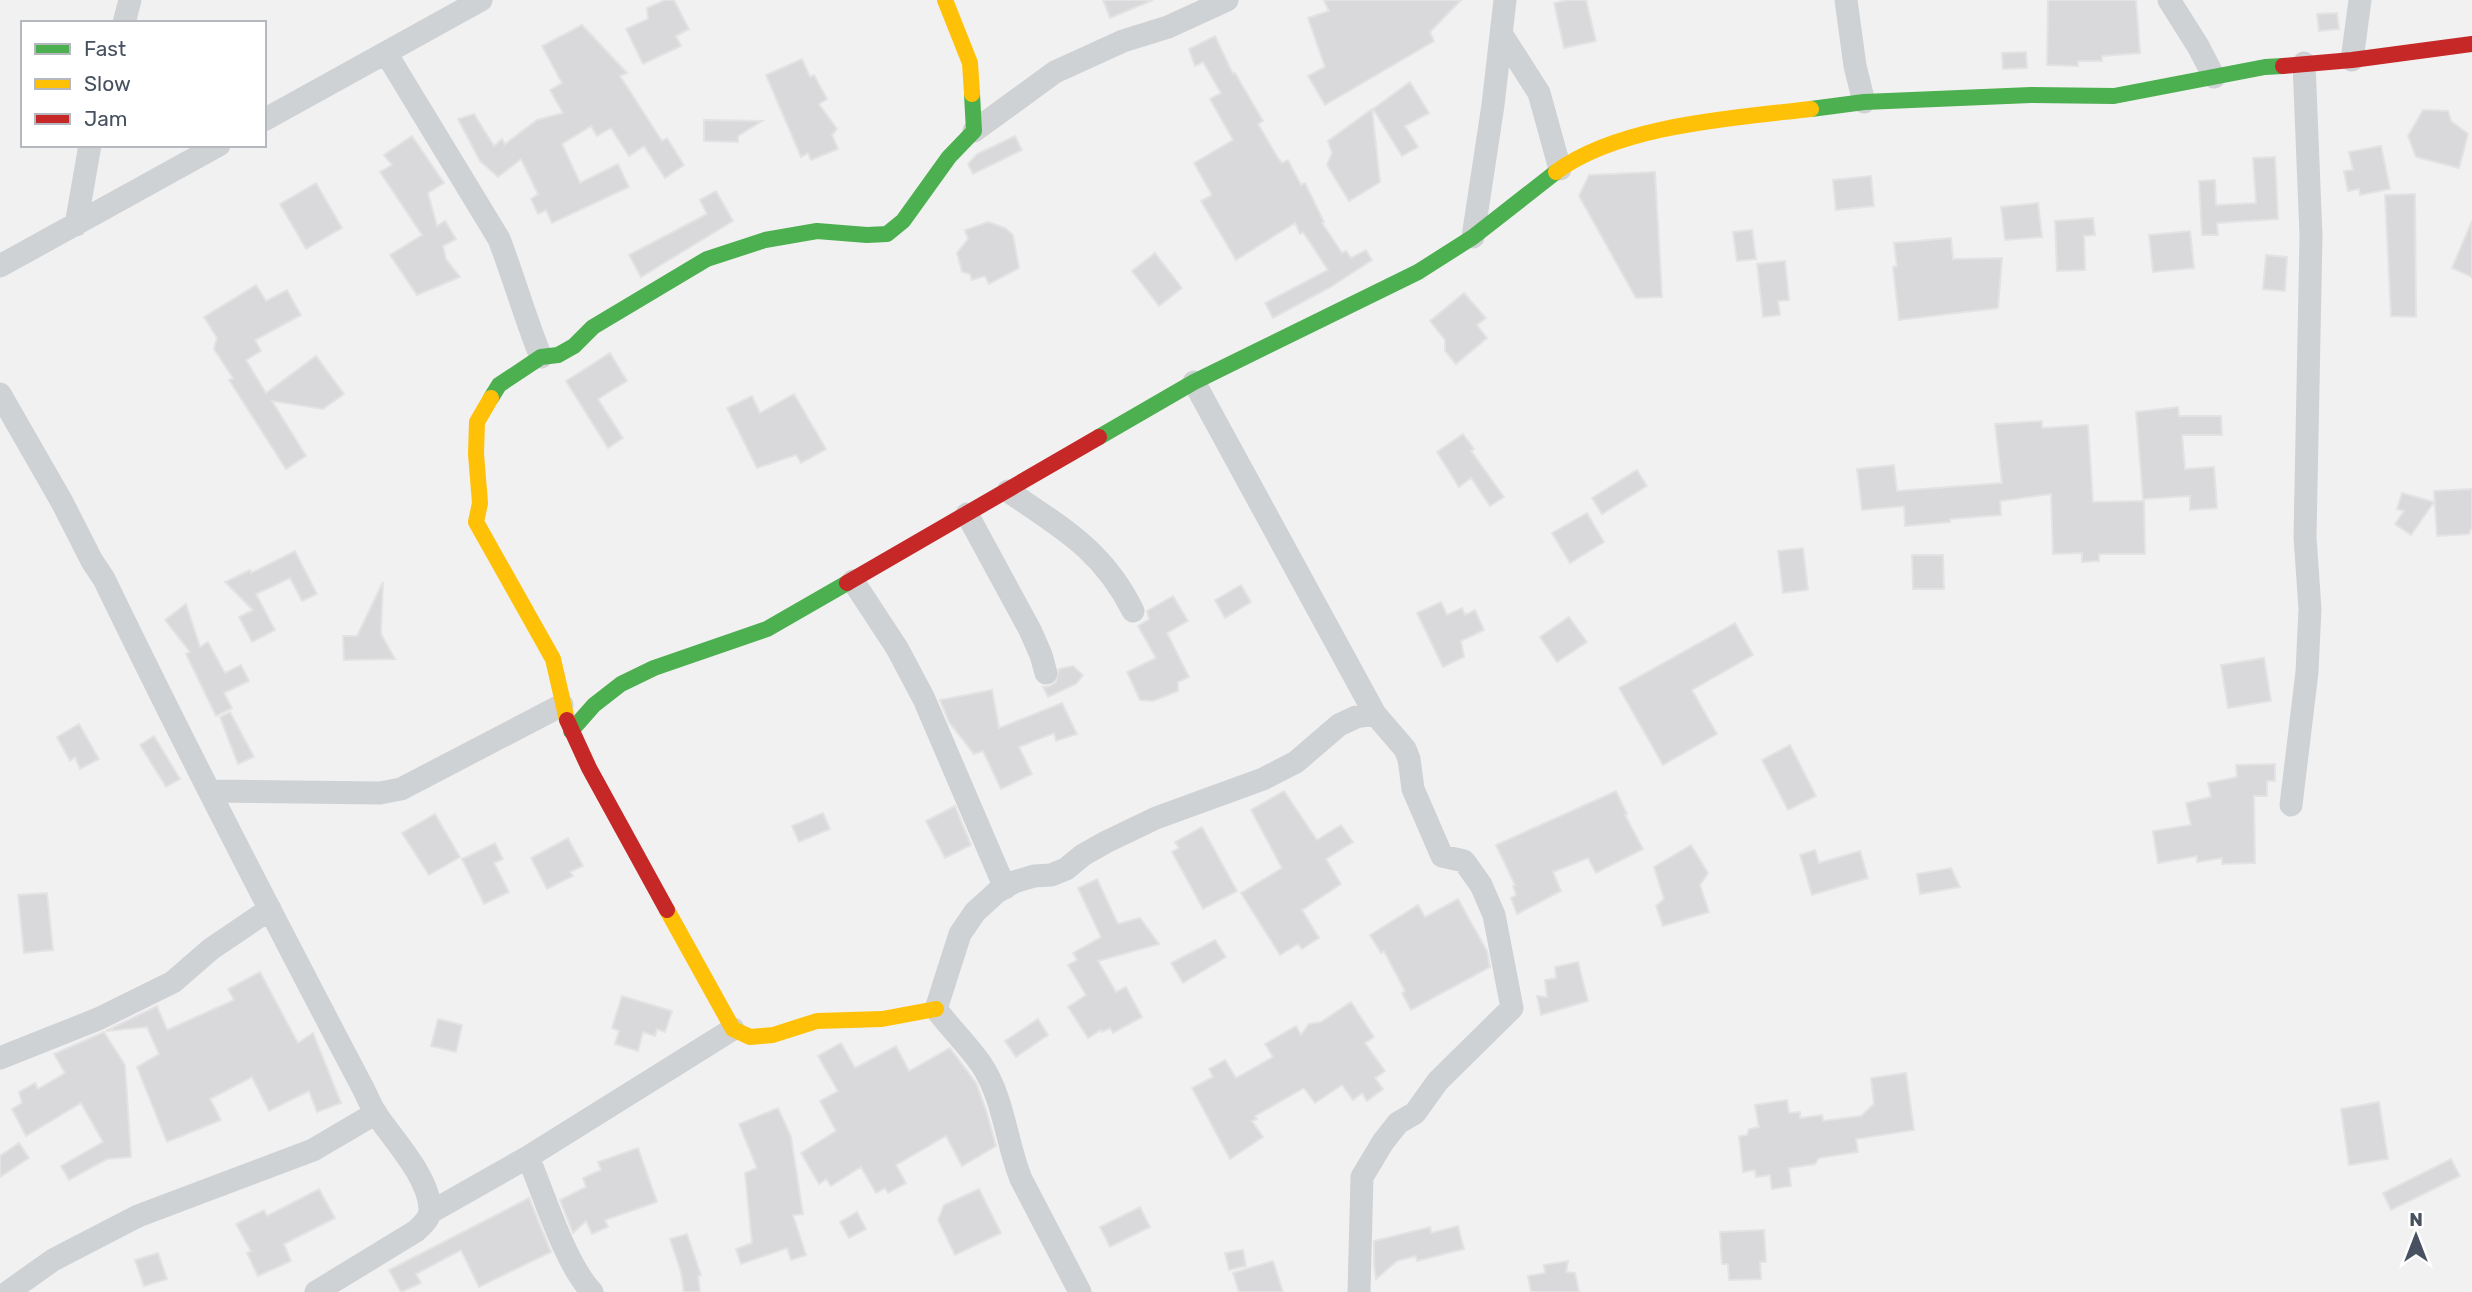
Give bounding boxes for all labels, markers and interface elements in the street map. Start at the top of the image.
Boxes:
legend [21,21,266,147]
text: Fast [84,36,126,61]
text: Slow [84,71,131,96]
text: Jam [84,106,128,131]
north arrow [2381,1201,2451,1271]
text: N [2409,1208,2423,1231]

